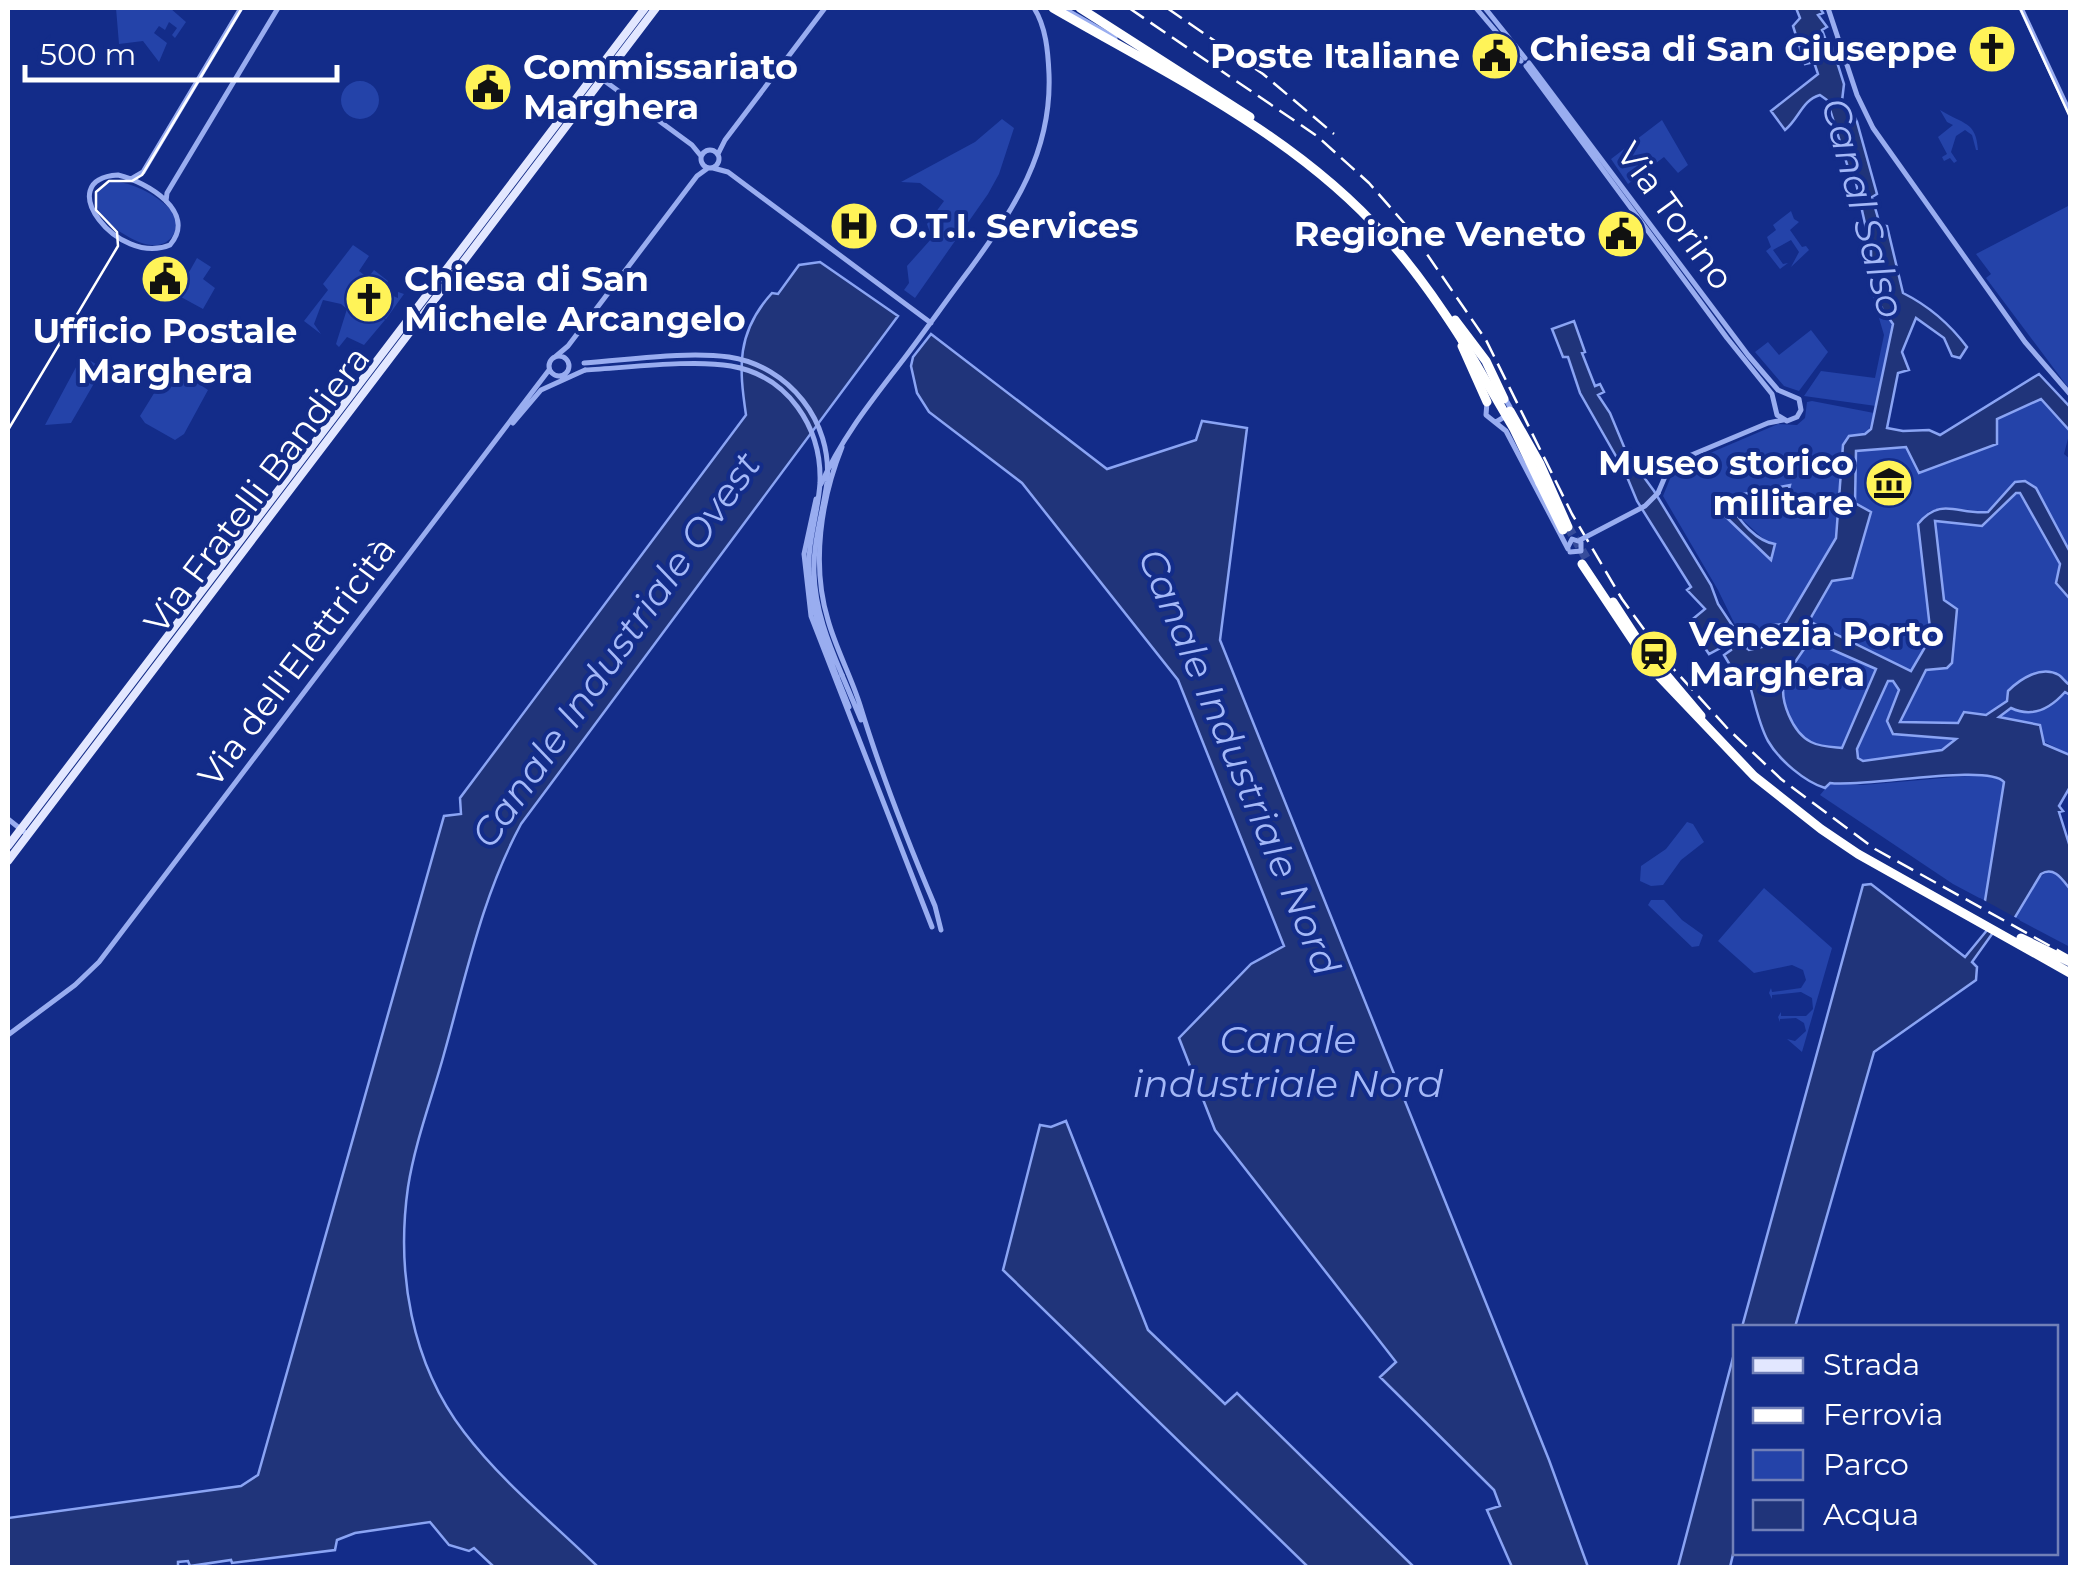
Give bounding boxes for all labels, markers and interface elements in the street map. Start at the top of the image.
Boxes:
scale bar [25,20,338,82]
church icon: Chiesa di San Giuseppe [1966,23,2018,75]
place label: Chiesa di San Giuseppe [1529,27,1957,70]
public building icon: Poste Italiane [1469,30,1521,82]
place label: Poste Italiane [1210,34,1460,77]
text: 500 m [40,36,136,73]
place label: Commissariato Marghera [523,45,798,128]
public building icon: Commissariato Marghera [462,61,514,113]
water label: Canal Salso [1812,93,1915,323]
street label: Via Torino [1607,134,1743,298]
hospital icon: O.T.I. Services [828,200,880,252]
place label: O.T.I. Services [889,204,1139,247]
public building icon: Regione Veneto [1595,208,1647,260]
place label: Regione Veneto [1294,212,1586,255]
public building icon: Ufficio Postale Marghera [139,253,191,305]
place label: Chiesa di San Michele Arcangelo [404,257,746,340]
church icon: Chiesa di San Michele Arcangelo [343,273,395,325]
place label: Ufficio Postale Marghera [33,309,297,392]
street label: Via Fratelli Bandiera [135,338,379,642]
place label: Museo storico militare [1598,441,1854,524]
water label: Canale Industriale Ovest [461,443,770,857]
museum icon: Museo storico militare [1863,457,1915,509]
street label: Via dell'Elettricità [189,528,405,795]
water label: Canale Industriale Nord [1128,542,1351,982]
place label: Venezia Porto Marghera [1688,612,1944,695]
station icon: Venezia Porto Marghera [1628,628,1680,680]
water label: Canale industriale Nord [1133,1016,1443,1107]
legend [1733,1325,2058,1555]
text: Strada [1823,1346,1920,1383]
text: Ferrovia [1823,1396,1943,1433]
text: Parco [1823,1446,1909,1483]
text: Acqua [1823,1496,1919,1533]

